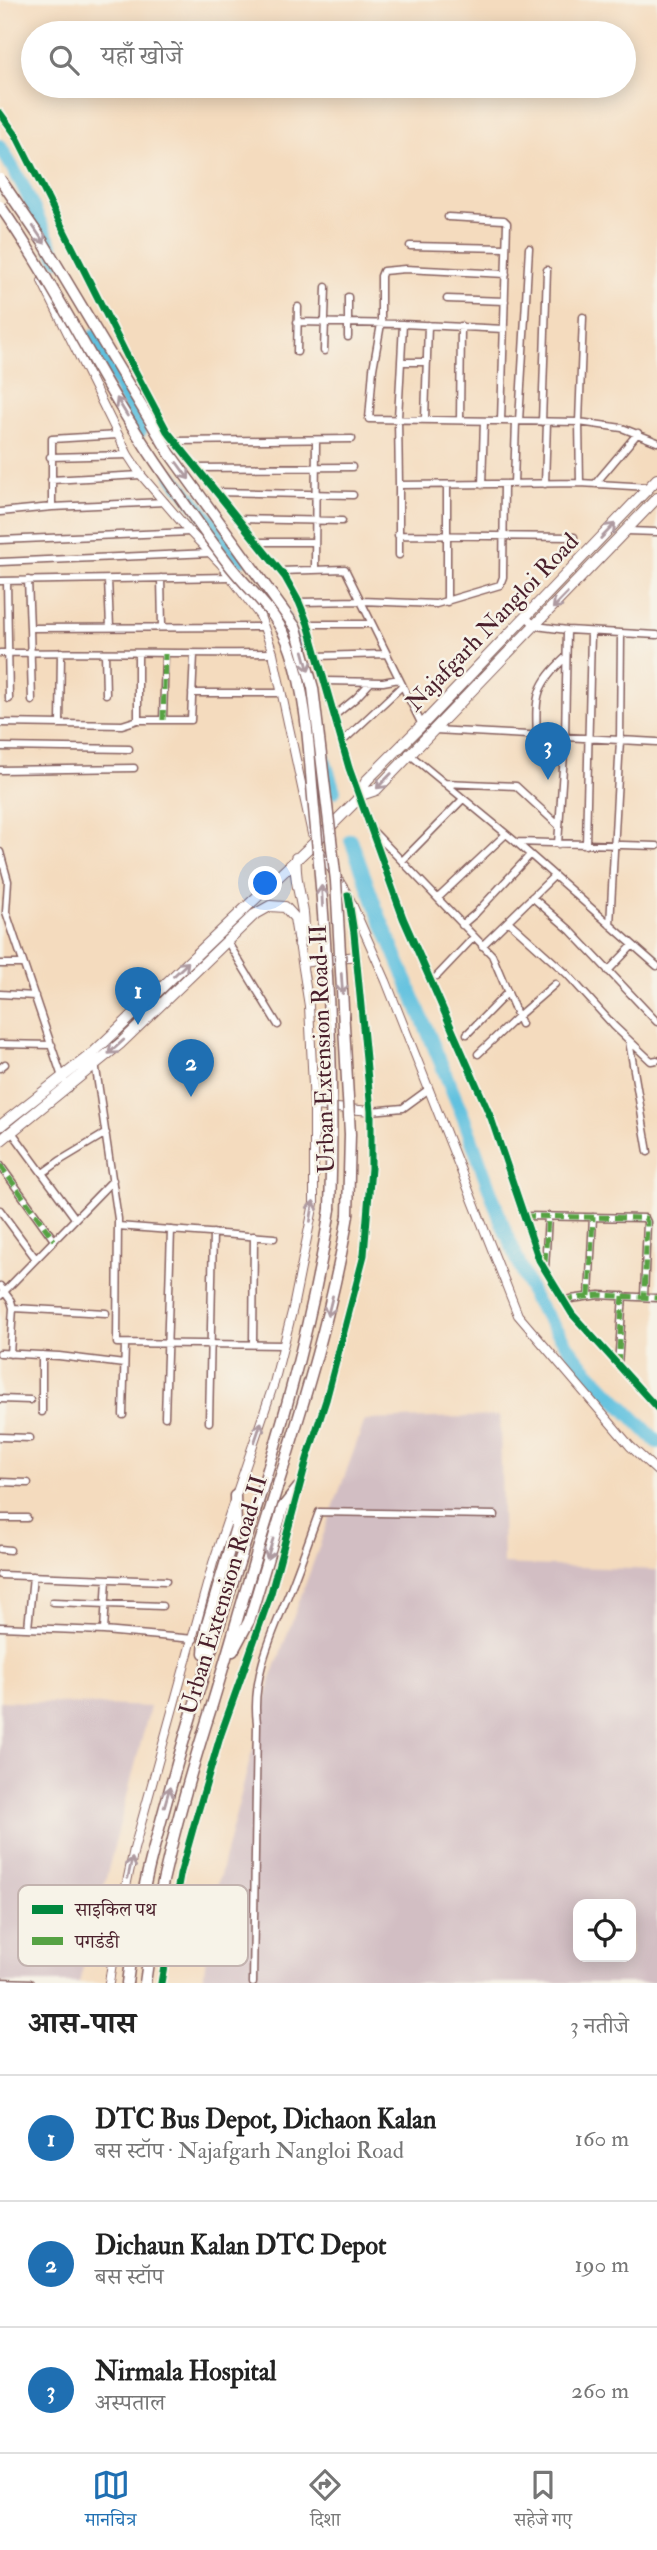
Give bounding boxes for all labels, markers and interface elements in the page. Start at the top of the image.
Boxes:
search box [21,21,636,98]
text: यहाँ खोजें [101,40,183,72]
icon: search [45,41,83,79]
one-way arrow [31,225,46,244]
one-way arrow [115,397,129,417]
one-way arrow [176,461,190,480]
one-way arrow [599,523,616,540]
street label: Najafgarh Nangloi Road [399,527,586,718]
one-way arrow [551,592,568,609]
one-way arrow [300,649,313,671]
pin: 3 [525,722,571,780]
one-way arrow [376,773,393,790]
your location [248,866,282,900]
one-way arrow [315,885,328,908]
street label: Urban Extension Road-II [303,924,342,1174]
one-way arrow [172,961,189,978]
pin: 1 [115,967,161,1025]
one-way arrow [336,972,349,994]
one-way arrow [107,1039,125,1055]
pin: 2 [168,1039,214,1097]
one-way arrow [306,1201,319,1223]
one-way arrow [323,1294,337,1317]
one-way arrow [253,1422,265,1444]
street label: Urban Extension Road-II [172,1472,275,1719]
one-way arrow [263,1538,276,1560]
one-way arrow [162,1786,175,1808]
one-way arrow [123,1857,137,1880]
legend [18,1885,248,1966]
text: साइकिल पथ [74,1898,157,1922]
map controls [573,1899,636,1962]
button: locate [573,1899,636,1962]
text: पगडंडी [74,1930,120,1954]
text: आस-पास [28,2005,136,2042]
text: 3 नतीजे [570,2011,629,2040]
text: DTC Bus Depot, Dichaon Kalan [95,2104,436,2136]
text: 1 [47,2124,55,2153]
text: 160 m [575,2124,629,2153]
text: बस स्टॉप · Najafgarh Nangloi Road [95,2136,404,2165]
text: Dichaun Kalan DTC Depot [95,2230,386,2262]
text: 2 [45,2250,57,2279]
text: 190 m [575,2250,629,2279]
text: बस स्टॉप [95,2262,164,2291]
text: Nirmala Hospital [95,2356,276,2388]
text: 3 [47,2376,55,2405]
text: 260 m [571,2376,629,2405]
text: अस्पताल [95,2388,165,2417]
tab: मानचित्र [85,2466,136,2538]
tab: दिशा [306,2466,344,2538]
tab: सहेजे गए [514,2466,572,2538]

